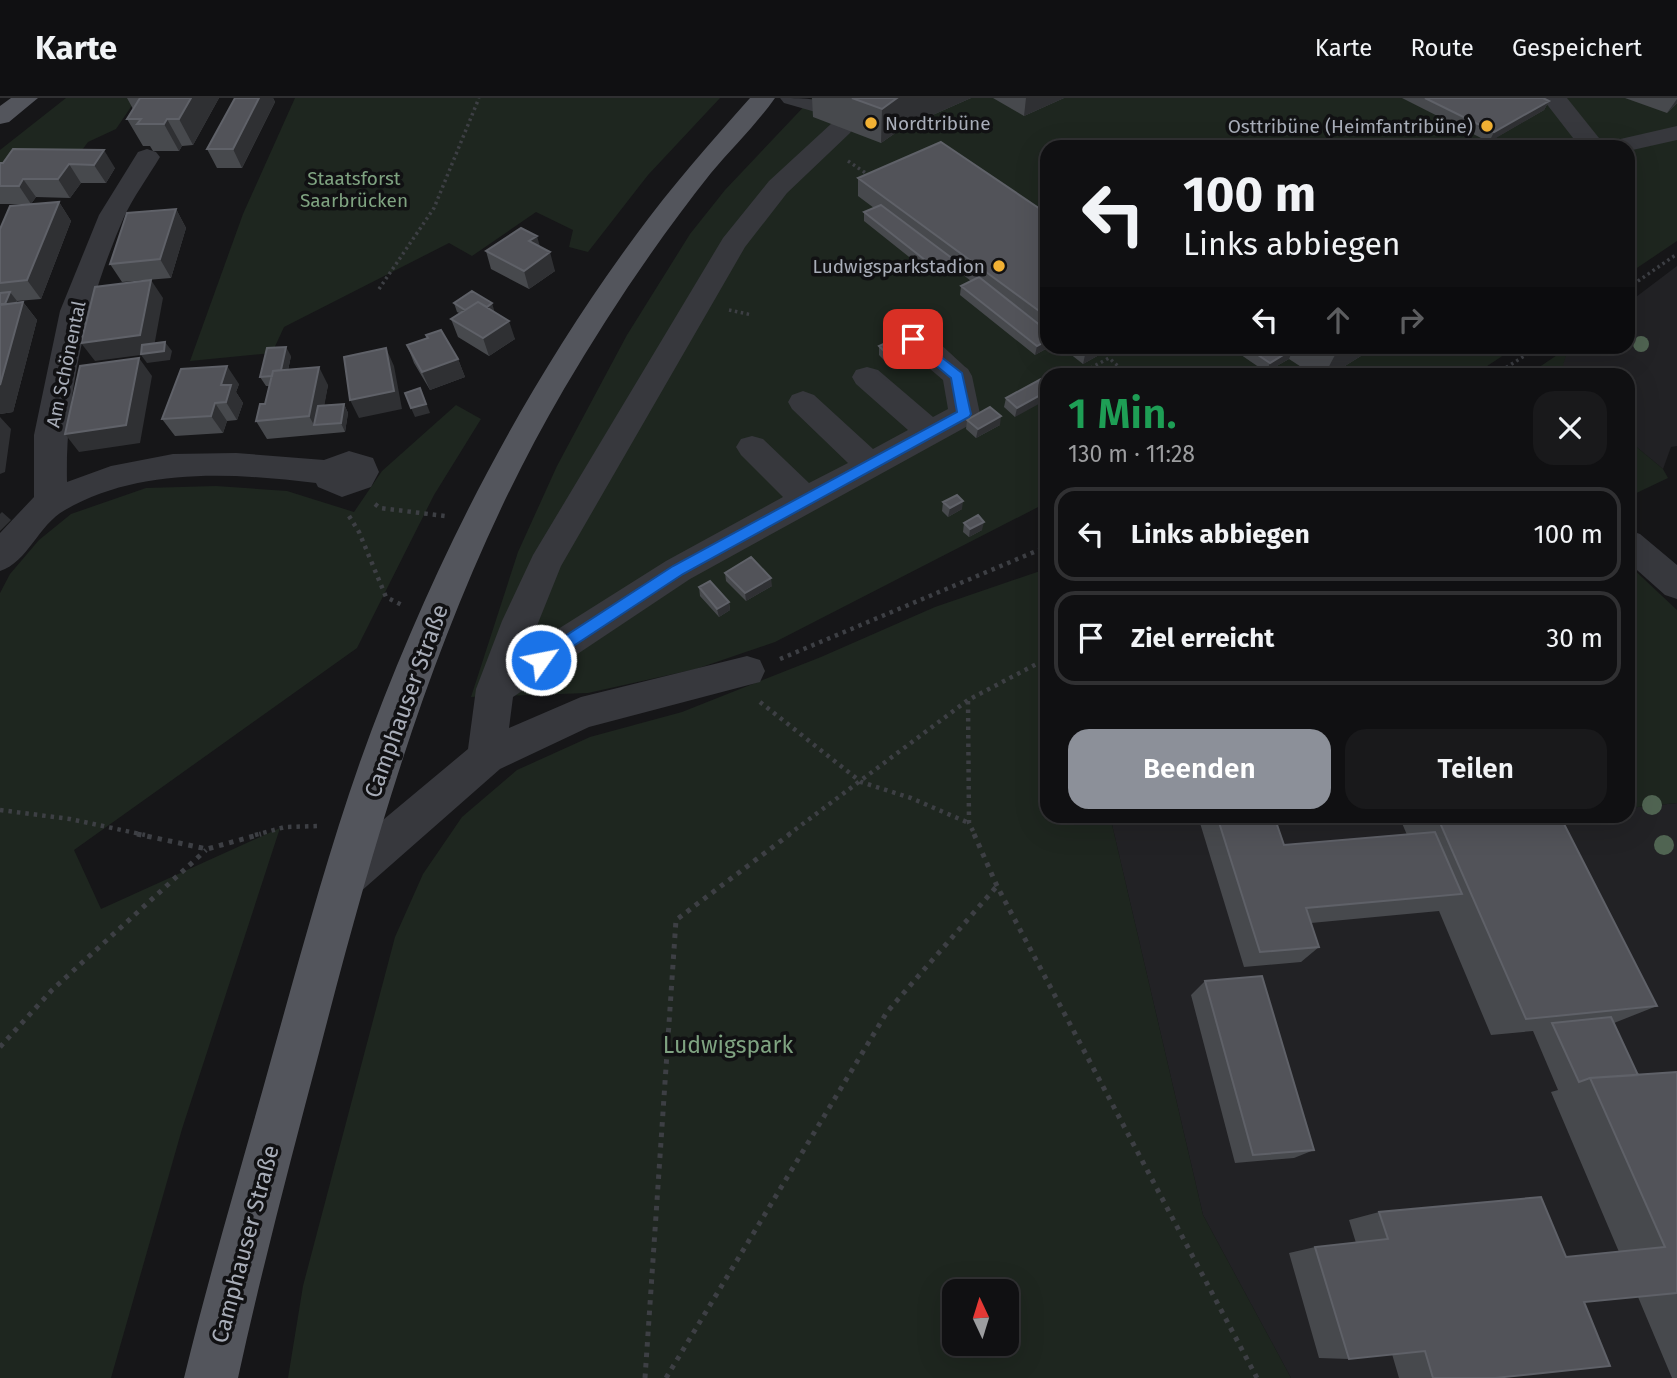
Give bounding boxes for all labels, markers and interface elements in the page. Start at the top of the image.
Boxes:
text: Karte [35,28,117,68]
text: Karte [1315,34,1372,62]
text: Route [1410,34,1474,62]
text: Gespeichert [1512,34,1642,62]
place label: Nordtribüne [885,112,991,135]
marker: Nordtribüne [863,115,879,131]
place label: Osttribüne (Heimfantribüne) [1228,115,1473,138]
marker: Osttribüne (Heimfantribüne) [1479,118,1495,134]
text: 100 m [1183,165,1316,224]
park label: Staatsforst Saarbrücken [300,167,408,212]
icon: left [1068,168,1159,259]
text: Links abbiegen [1183,225,1401,263]
place label: Ludwigsparkstadion [813,255,985,278]
marker: Ludwigsparkstadion [991,258,1007,274]
street label: Am Schönental [41,298,91,429]
icon: left [1246,301,1284,339]
icon: ahead [1319,301,1357,339]
icon: right [1392,301,1430,339]
pin [883,309,943,369]
icon: arrive [894,320,932,358]
text: 1 Min. [1068,389,1177,439]
button: close [1533,391,1607,465]
text: 130 m · 11:28 [1068,440,1195,468]
icon: left [1072,515,1110,553]
text: Links abbiegen [1131,519,1310,550]
text: 100 m [1534,519,1603,550]
street label: Camphauser Straße [358,600,454,802]
icon: arrive [1072,619,1110,657]
position arrow [504,623,578,697]
text: Ziel erreicht [1131,623,1274,654]
text: 30 m [1546,623,1603,654]
button: Beenden [1068,729,1331,809]
button: Teilen [1345,729,1607,809]
park label: Ludwigspark [663,1031,793,1059]
street label: Camphauser Straße [205,1142,285,1346]
north arrow [942,1279,1018,1356]
map controls [942,1279,1019,1356]

